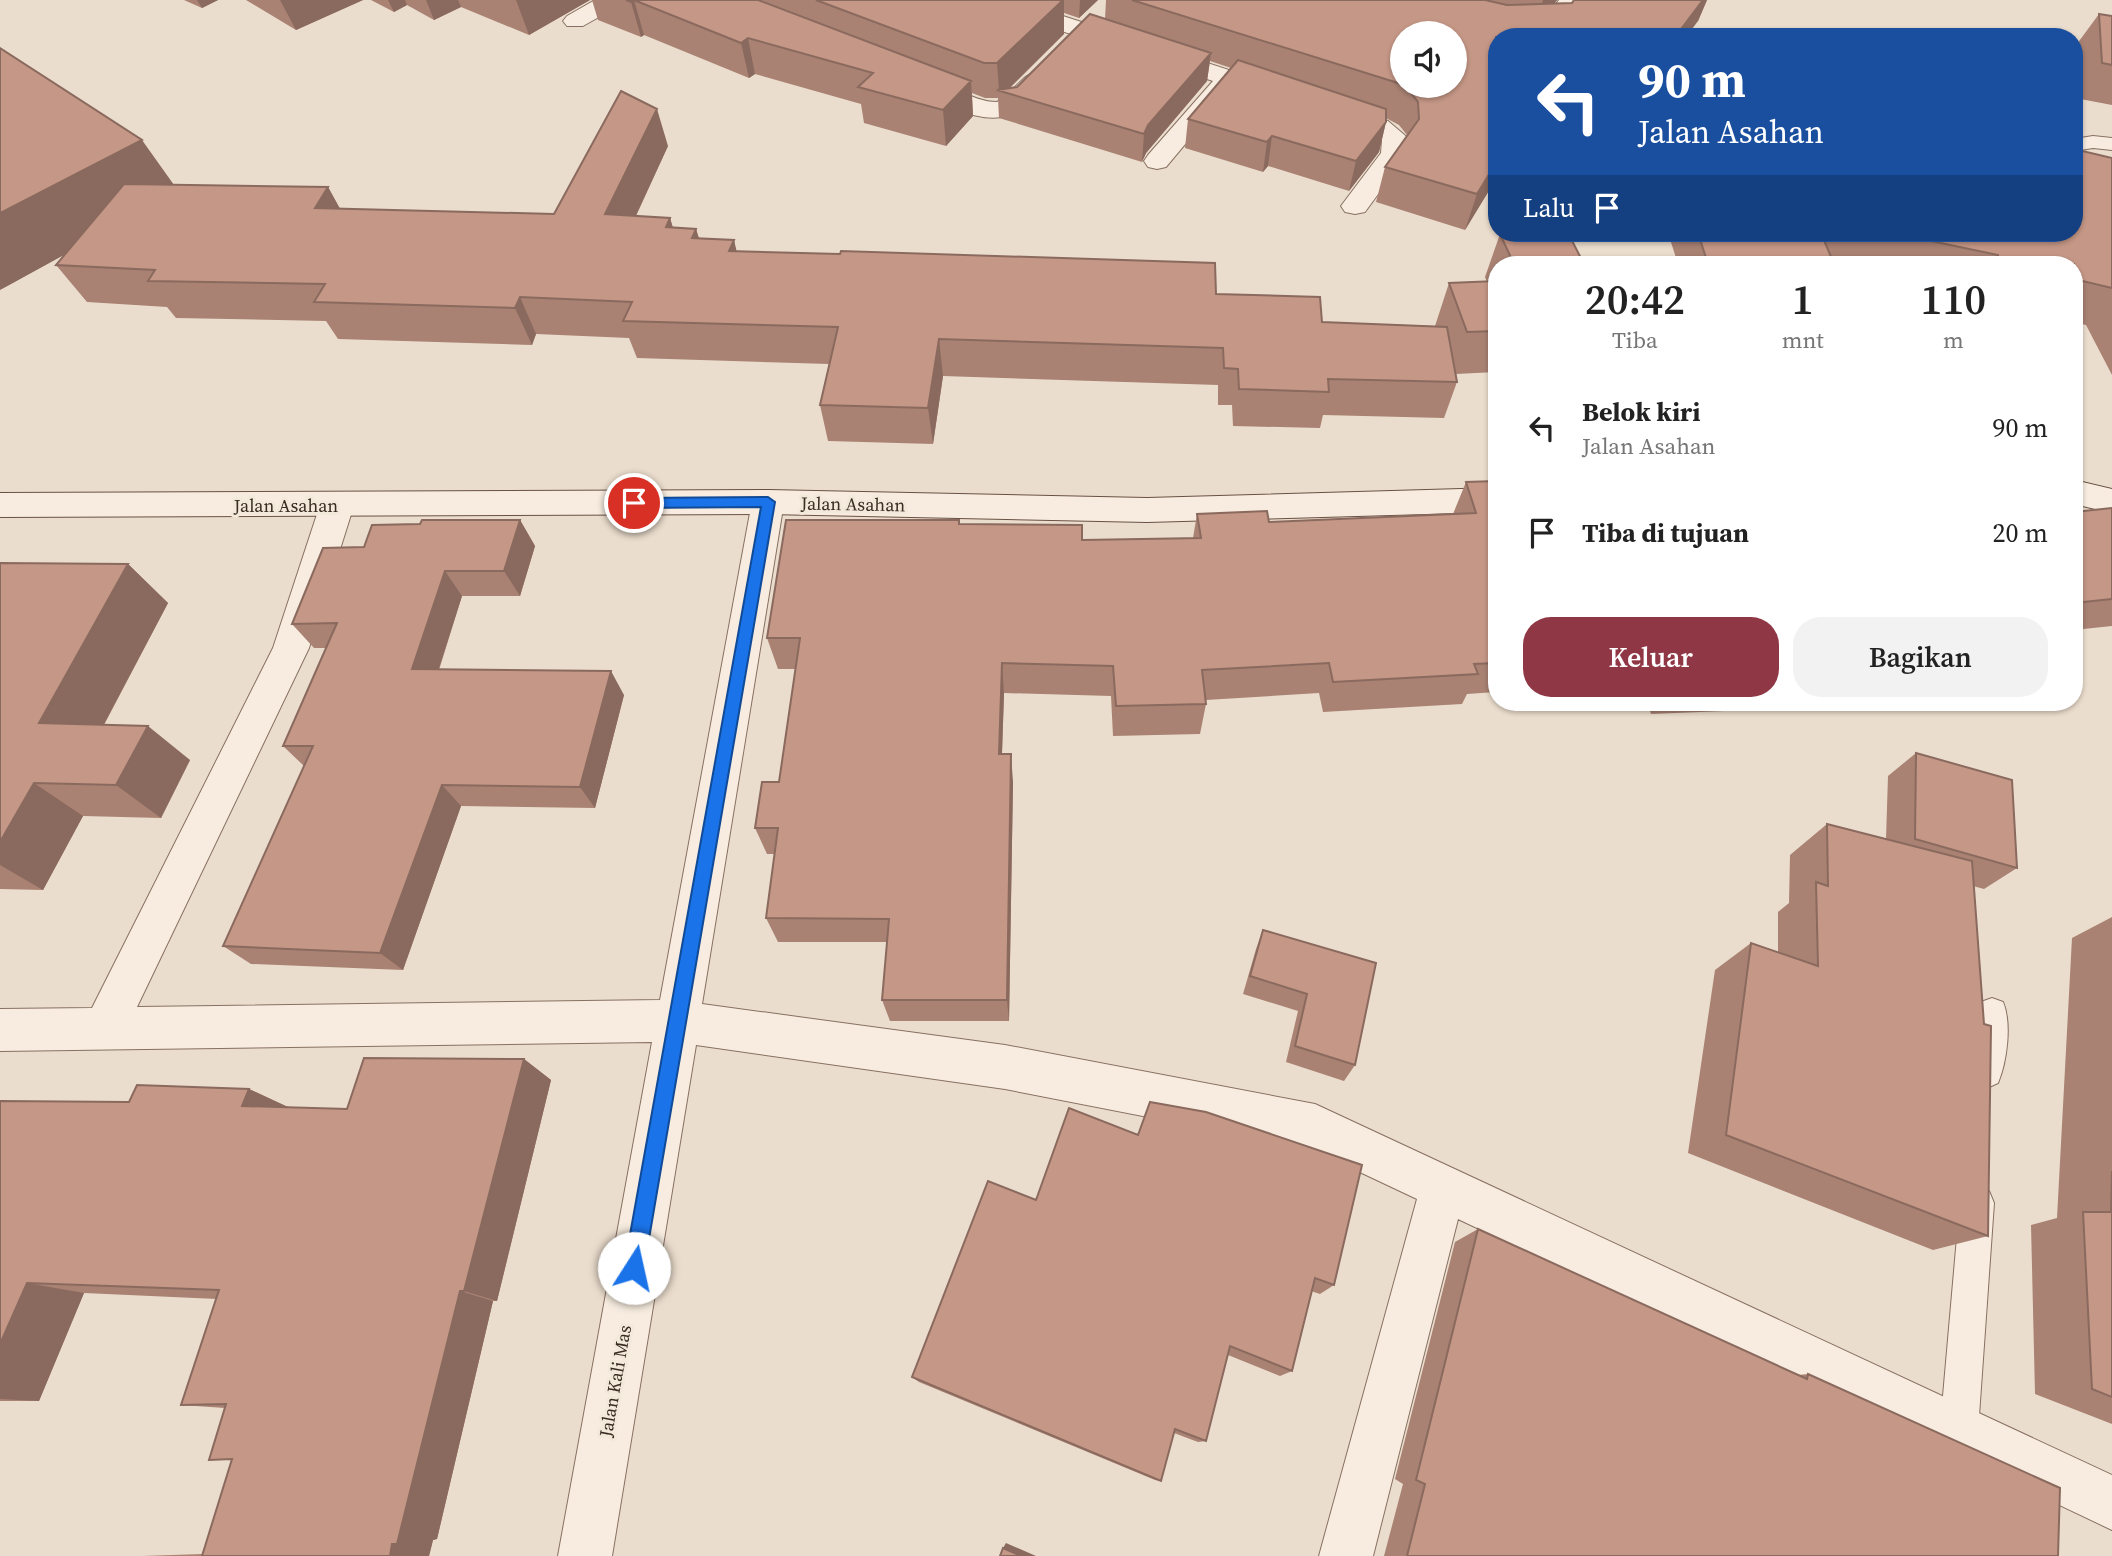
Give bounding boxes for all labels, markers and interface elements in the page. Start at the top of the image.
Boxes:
map controls [1390,21,1467,98]
button: sound [1390,21,1467,98]
text: 90 m [1638,46,1746,113]
icon: left [1523,56,1614,147]
text: Jalan Asahan [1638,110,1824,154]
icon: arrive [1588,189,1626,227]
text: Lalu [1523,190,1574,226]
text: 20:42 [1585,270,1685,328]
text: 1 [1792,270,1814,328]
text: 110 [1921,270,1986,328]
text: Tiba [1612,324,1658,356]
text: mnt [1782,324,1824,356]
text: m [1943,324,1964,356]
text: Belok kiri [1582,394,1700,430]
icon: left [1523,409,1561,447]
text: 90 m [1993,410,2048,446]
text: Jalan Asahan [1582,430,1716,462]
pin [604,473,664,533]
icon: arrive [615,484,653,522]
street label: Jalan Asahan [800,491,906,517]
street label: Jalan Asahan [233,493,338,518]
icon: arrive [1523,514,1561,552]
text: Tiba di tujuan [1582,515,1749,551]
text: 20 m [1993,515,2048,551]
button: Keluar [1523,617,1779,697]
button: Bagikan [1793,617,2048,697]
position arrow [597,1231,671,1305]
street label: Jalan Kali Mas [593,1323,637,1440]

